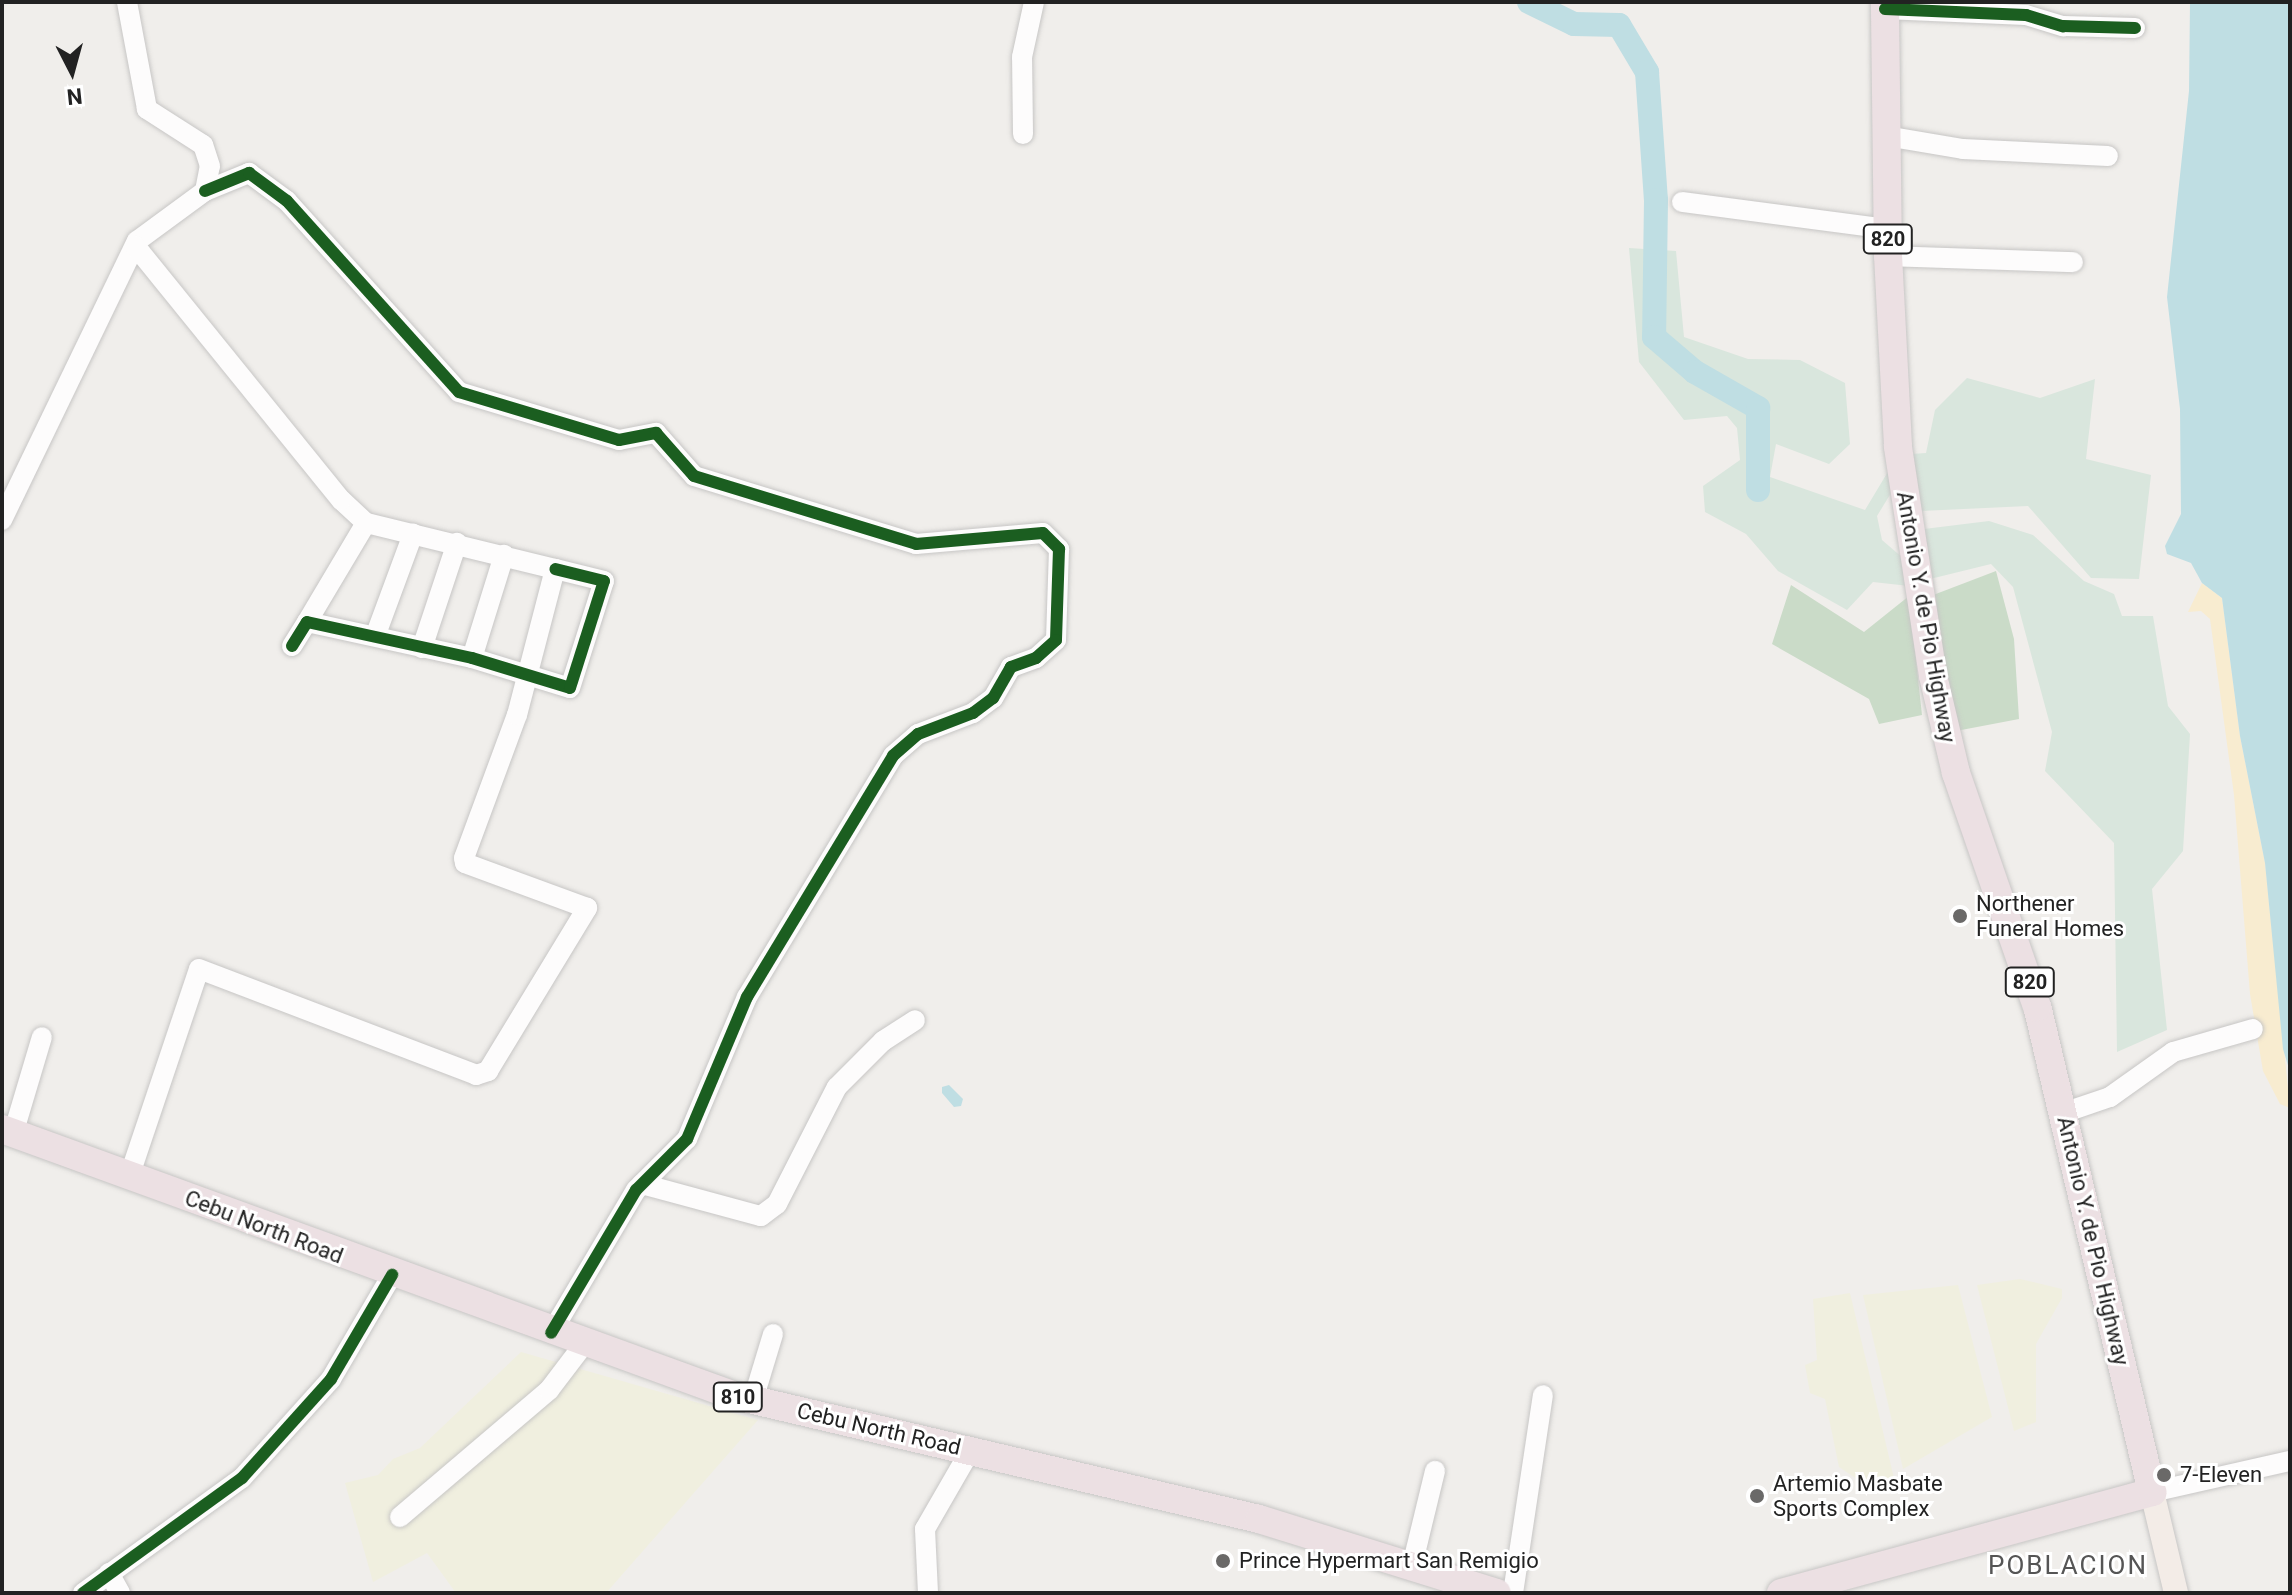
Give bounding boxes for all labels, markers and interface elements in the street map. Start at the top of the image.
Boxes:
north arrow [32,32,112,112]
text: N [66,83,84,110]
road number: 820 [1862,223,1914,255]
street label: Antonio Y. de Pio Highway [1891,489,1961,745]
place label: Northener Funeral Homes [1976,890,2124,942]
marker: Northener Funeral Homes [1951,907,1969,925]
road number: 820 [2004,966,2056,998]
street label: Antonio Y. de Pio Highway [2051,1114,2135,1368]
street label: Cebu North Road [181,1185,347,1269]
road number: 810 [712,1381,764,1413]
street label: Cebu North Road [794,1397,964,1461]
place label: 7-Eleven [2180,1462,2262,1488]
marker: 7-Eleven [2155,1466,2173,1484]
place label: Artemio Masbate Sports Complex [1773,1470,1943,1522]
marker: Artemio Masbate Sports Complex [1748,1487,1766,1505]
place label: Prince Hypermart San Remigio [1239,1548,1539,1574]
district label: POBLACION [1988,1550,2148,1582]
marker: Prince Hypermart San Remigio [1214,1552,1232,1570]

